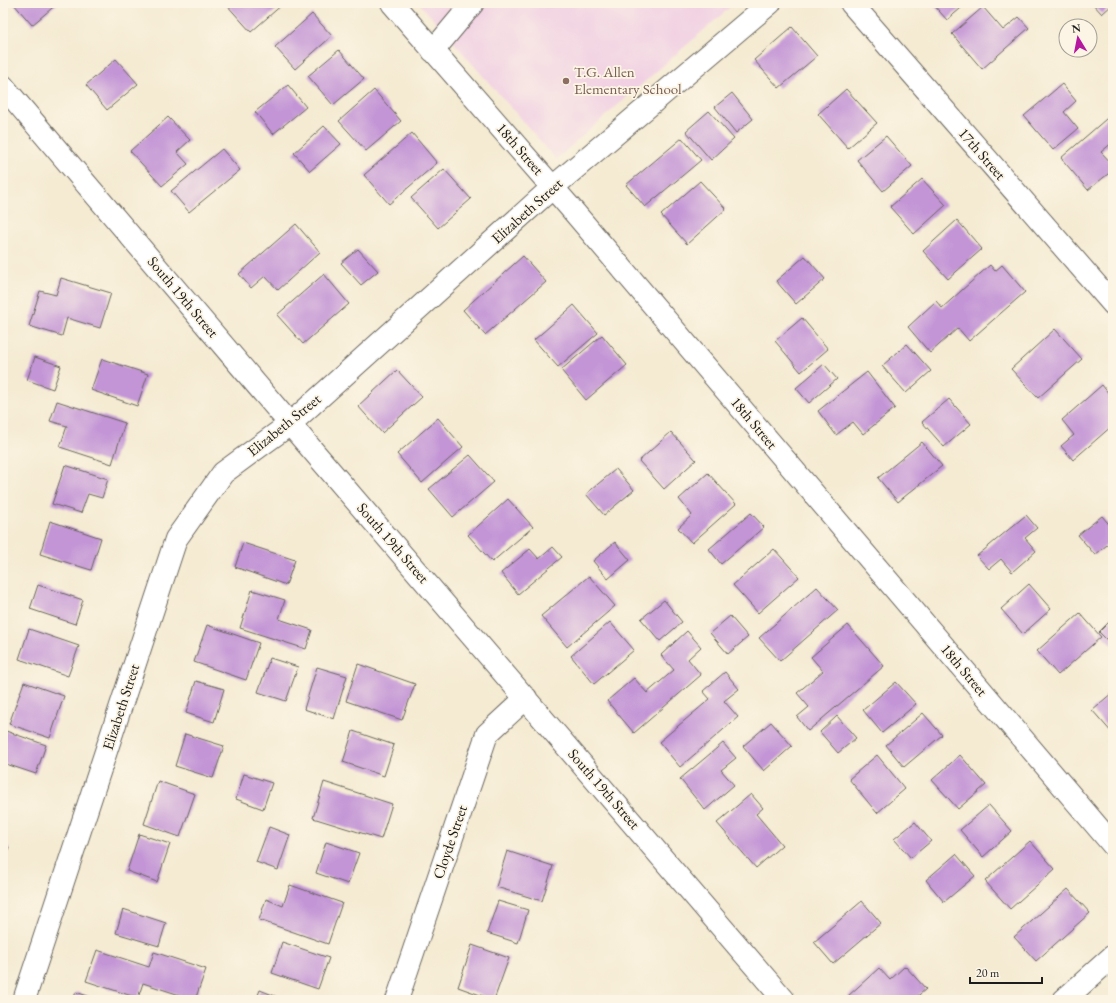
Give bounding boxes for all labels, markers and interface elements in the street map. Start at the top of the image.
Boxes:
north arrow [1058,18,1098,58]
text: N [1071,20,1082,36]
place label: T.G. Allen Elementary School [574,62,682,98]
marker: T.G. Allen Elementary School [561,76,571,86]
street label: 18th Street [493,119,548,179]
street label: 17th Street [955,124,1010,184]
street label: Elizabeth Street [487,173,566,248]
street label: South 19th Street [144,252,223,342]
street label: Elizabeth Street [243,389,325,460]
street label: 18th Street [727,393,782,453]
street label: South 19th Street [353,499,434,587]
street label: 18th Street [937,640,992,700]
street label: Elizabeth Street [98,661,143,752]
street label: South 19th Street [564,745,645,833]
street label: Cloyde Street [428,802,471,881]
scale bar [970,959,1042,985]
text: 20 m [976,965,1000,981]

